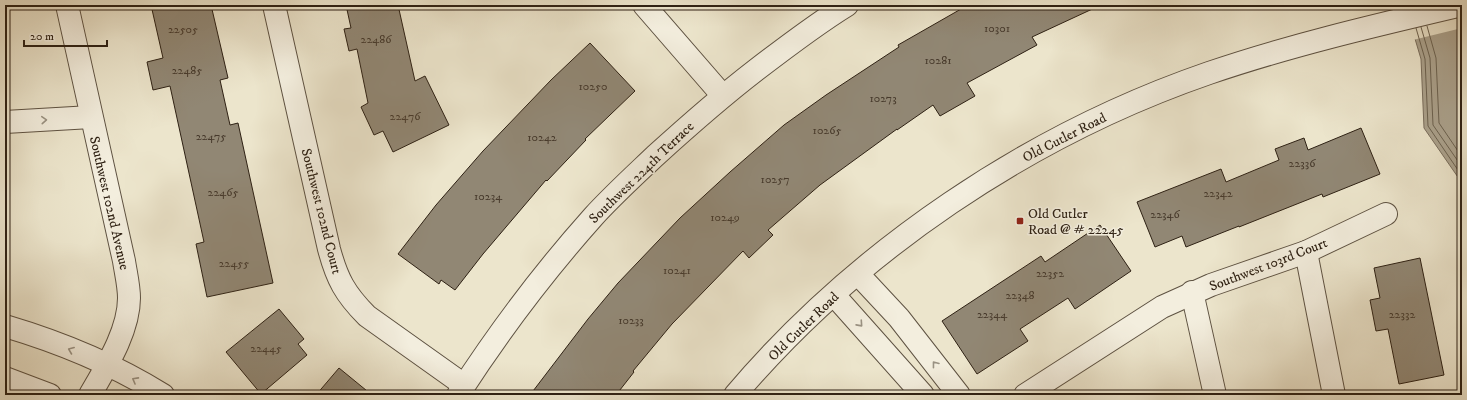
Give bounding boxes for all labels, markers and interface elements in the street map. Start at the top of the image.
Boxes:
house number: 10301 [984,21,1010,36]
scale bar [24,22,107,48]
house number: 22505 [168,22,198,37]
text: 20 m [30,29,54,44]
house number: 22486 [361,32,392,47]
house number: 10281 [924,53,952,68]
house number: 22485 [172,63,202,78]
house number: 10250 [578,79,608,94]
house number: 10273 [869,91,897,106]
house number: 22476 [390,109,421,124]
street label: Old Cutler Road [1020,109,1109,167]
one-way arrow [41,116,47,125]
street label: Southwest 224th Terrace [585,118,698,228]
house number: 10265 [813,123,841,138]
house number: 22475 [196,129,226,144]
house number: 10242 [527,130,557,145]
street label: Southwest 102nd Avenue [85,135,133,272]
street label: Southwest 102nd Court [297,147,345,276]
house number: 22336 [1289,156,1316,171]
house number: 10257 [761,172,789,187]
house number: 22465 [208,185,238,200]
house number: 22342 [1203,186,1233,201]
house number: 10234 [474,189,503,204]
place label: Old Cutler Road @ # 22245 [1028,205,1123,239]
house number: 22346 [1150,207,1180,222]
house number: 10249 [710,210,740,225]
marker: Old Cutler Road @ # 22245 [1015,216,1025,226]
street label: Southwest 103rd Court [1207,234,1330,296]
house number: 22455 [219,256,249,271]
house number: 10241 [663,263,691,278]
house number: 22352 [1036,266,1064,281]
street label: Old Cutler Road [764,288,843,365]
house number: 22348 [1005,288,1035,303]
house number: 22344 [977,307,1008,322]
house number: 22332 [1389,307,1415,322]
house number: 10233 [618,313,644,328]
one-way arrow [856,319,863,327]
house number: 22445 [250,341,282,356]
one-way arrow [67,347,75,355]
one-way arrow [933,361,940,368]
one-way arrow [132,377,139,384]

